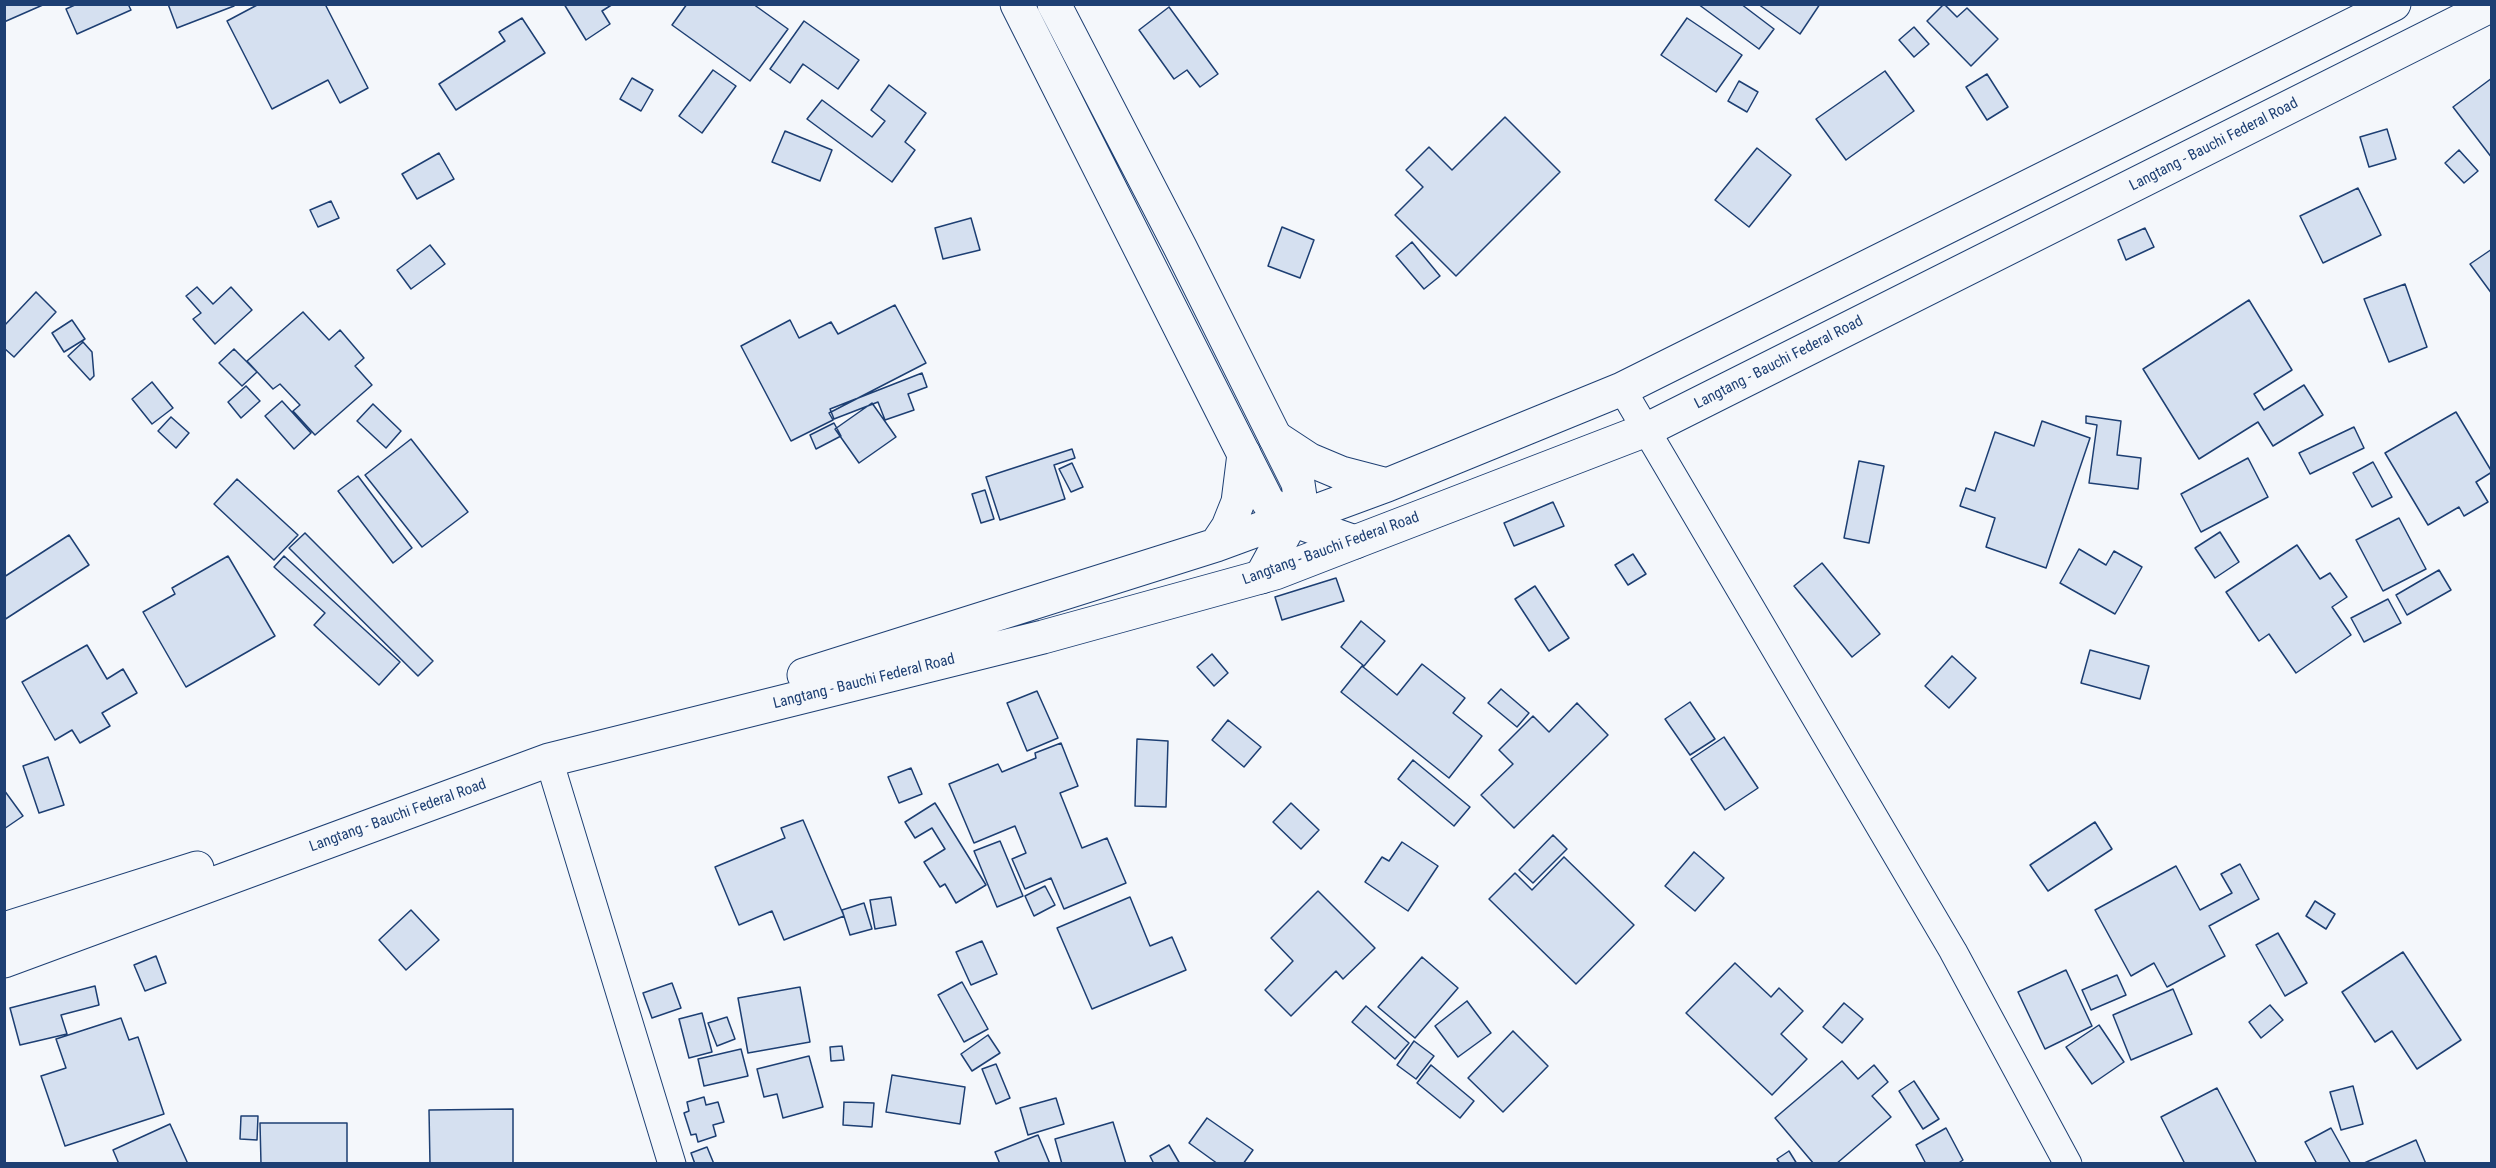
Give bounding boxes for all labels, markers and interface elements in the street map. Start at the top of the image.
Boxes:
street label: Langtang - Bauchi Federal Road [2127,95,2301,195]
street label: Langtang - Bauchi Federal Road [1692,313,1866,413]
street label: Langtang - Bauchi Federal Road [1240,509,1422,589]
street label: Langtang - Bauchi Federal Road [771,651,957,713]
street label: Langtang - Bauchi Federal Road [307,776,489,856]

